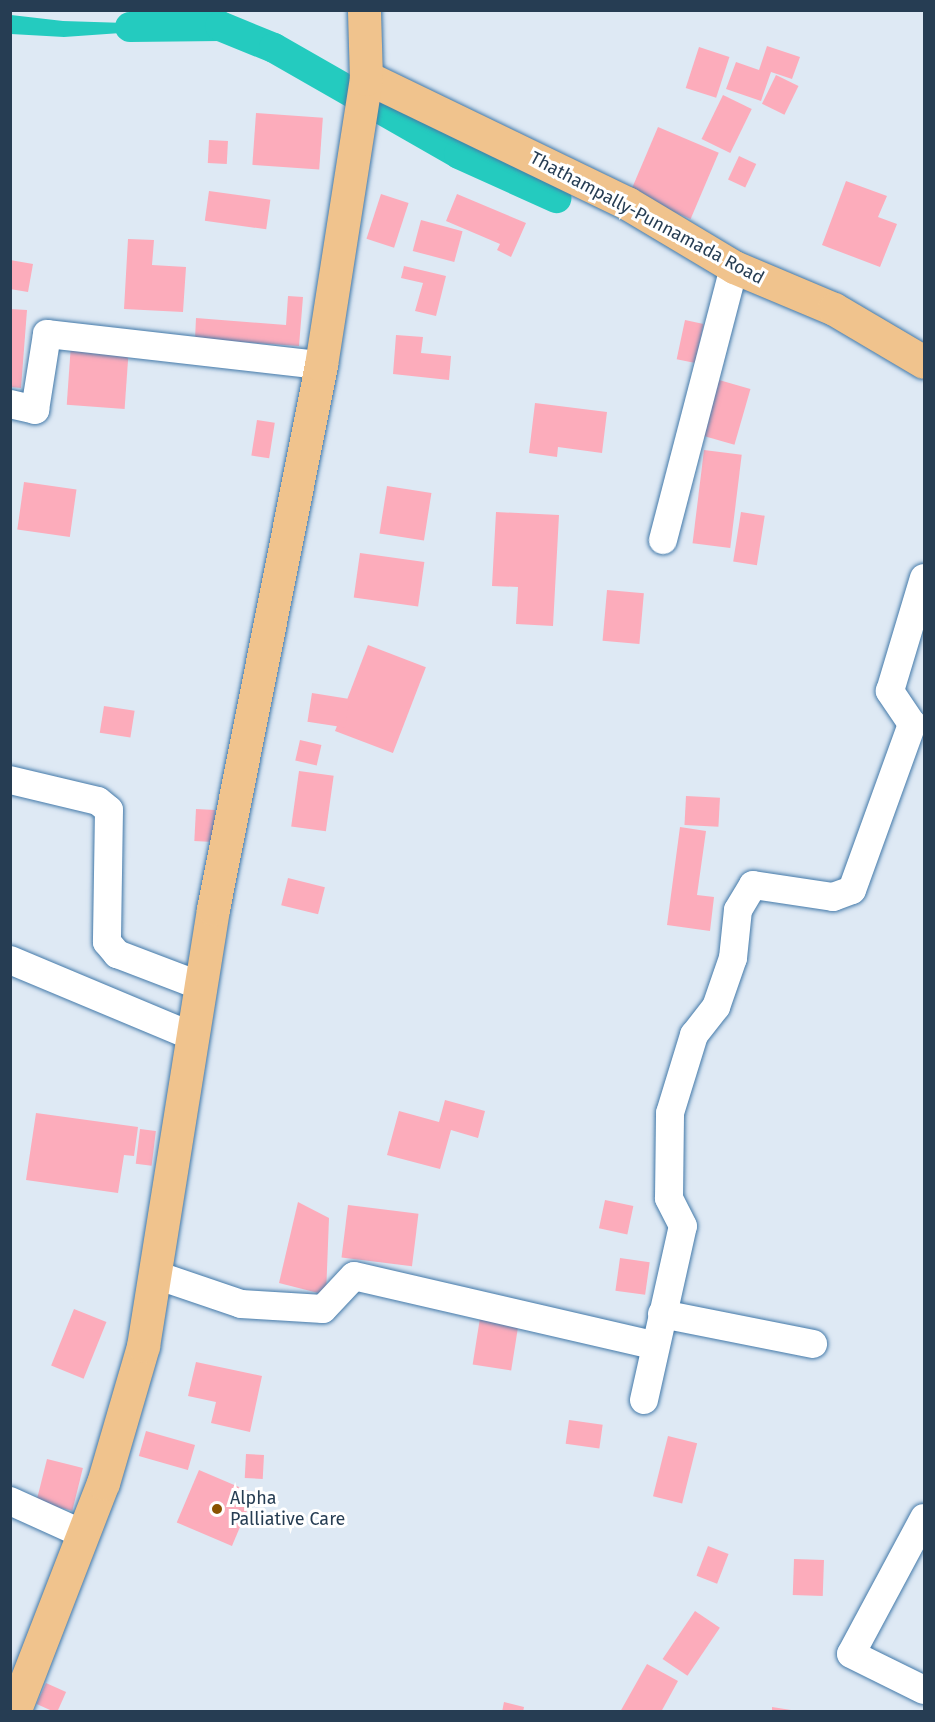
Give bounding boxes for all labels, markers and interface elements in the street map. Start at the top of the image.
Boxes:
street label: Thathampally-Punnamada Road [526,147,768,289]
place label: Alpha Palliative Care [230,1488,345,1530]
marker: Alpha Palliative Care [208,1500,226,1518]

